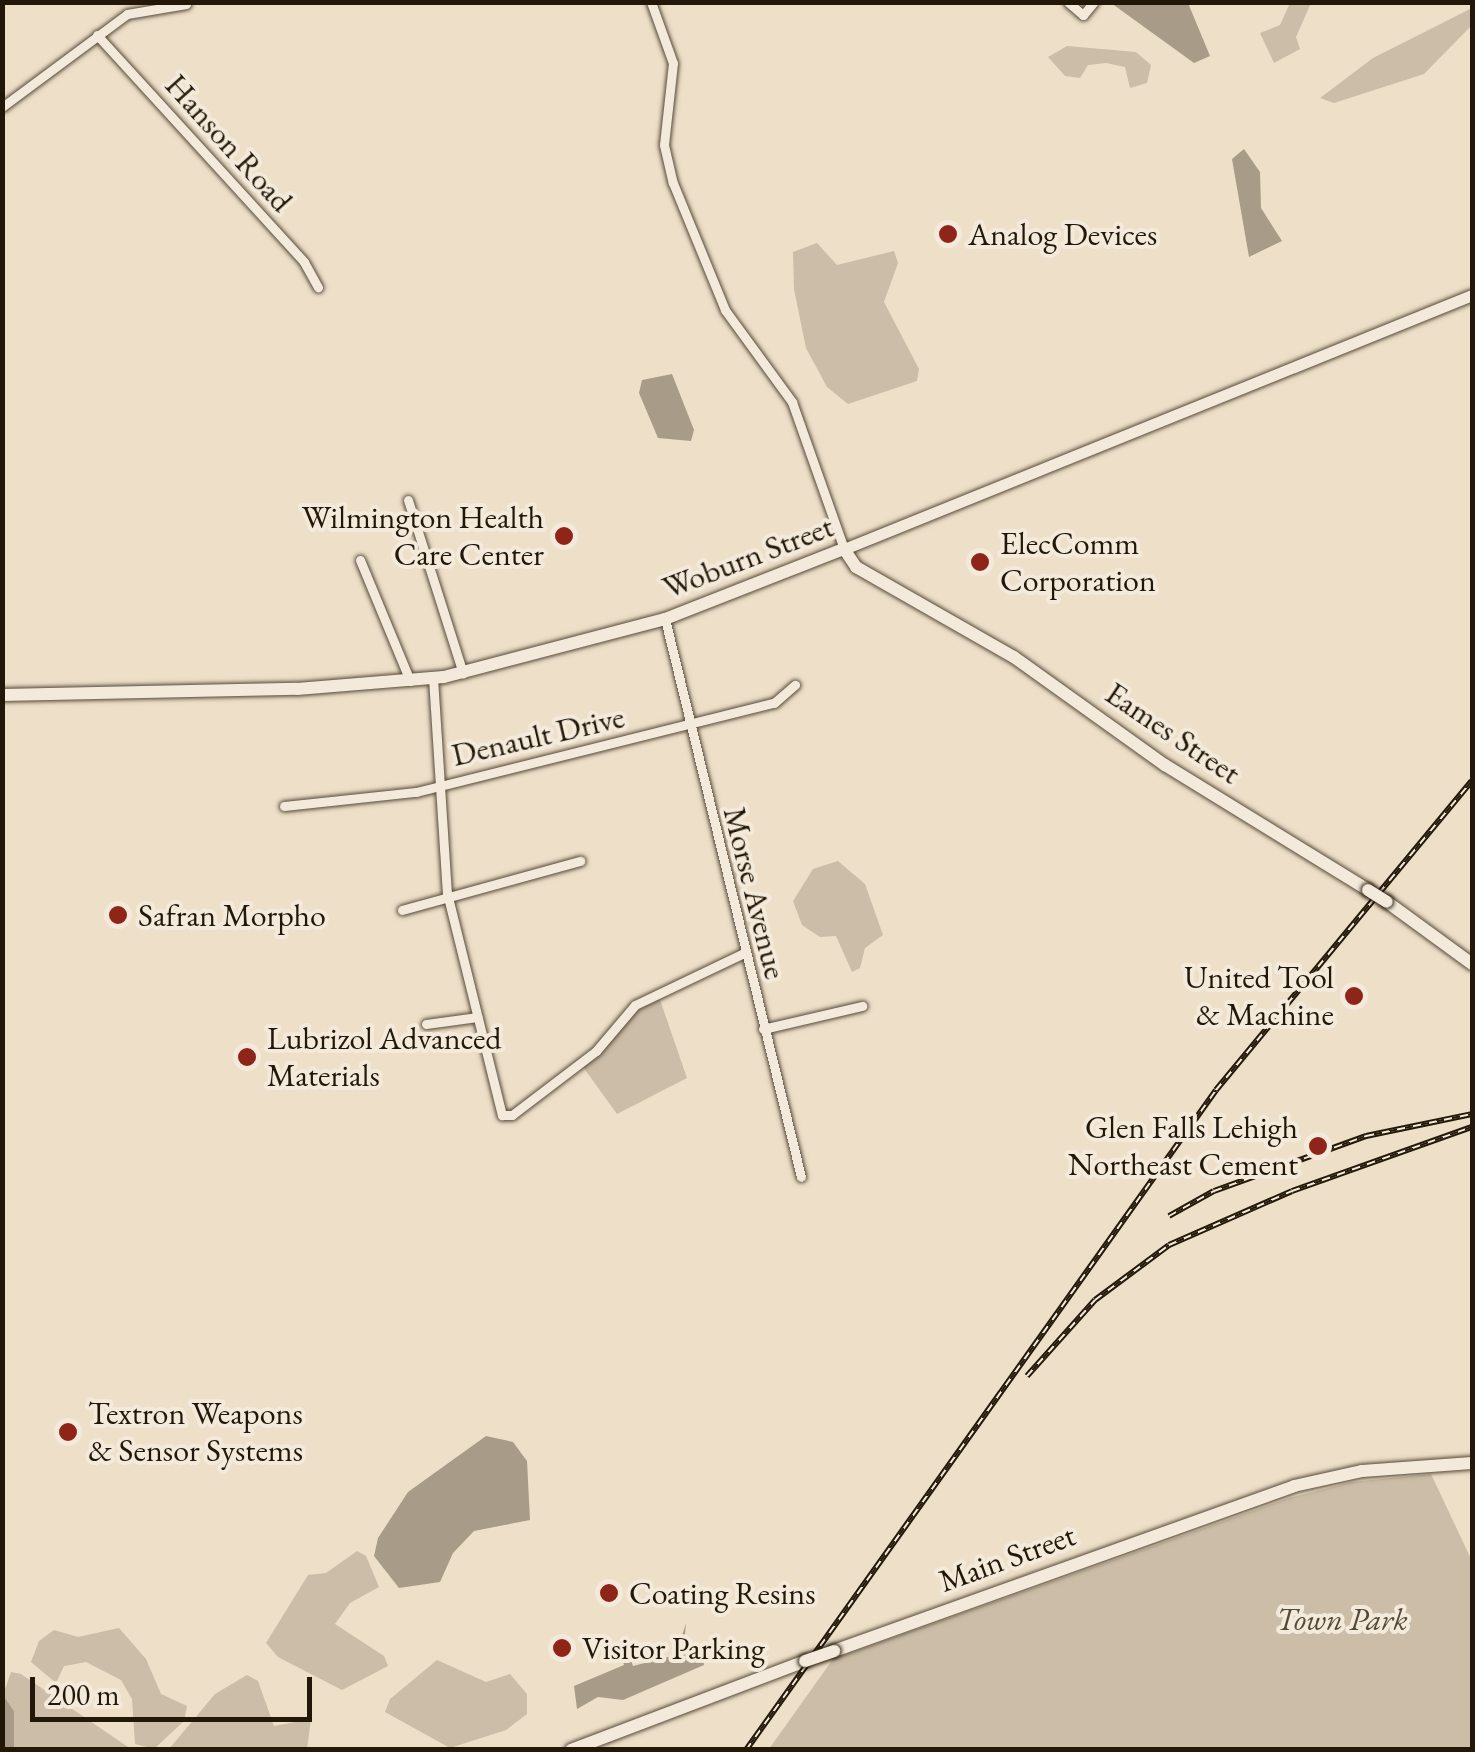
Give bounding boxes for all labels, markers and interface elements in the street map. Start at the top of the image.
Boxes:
street label: Hanson Road [157,66,301,220]
place label: Analog Devices [968,215,1157,253]
marker: Analog Devices [937,223,959,245]
place label: Wilmington Health Care Center [302,499,544,574]
street label: Woburn Street [657,507,839,607]
marker: Wilmington Health Care Center [553,525,575,547]
place label: ElecComm Corporation [1000,525,1156,600]
marker: ElecComm Corporation [969,551,991,573]
street label: Eames Street [1098,674,1248,792]
street label: Denault Drive [448,698,628,774]
street label: Morse Avenue [715,803,795,983]
place label: Safran Morpho [138,896,326,934]
marker: Safran Morpho [107,904,129,926]
place label: United Tool & Machine [1184,959,1334,1034]
marker: United Tool & Machine [1343,985,1365,1007]
place label: Lubrizol Advanced Materials [267,1020,501,1095]
marker: Lubrizol Advanced Materials [236,1046,258,1068]
place label: Glen Falls Lehigh Northeast Cement [1068,1109,1298,1184]
marker: Glen Falls Lehigh Northeast Cement [1307,1135,1329,1157]
place label: Textron Weapons & Sensor Systems [88,1395,303,1470]
marker: Textron Weapons & Sensor Systems [57,1421,79,1443]
street label: Main Street [934,1516,1080,1600]
place label: Coating Resins [629,1574,815,1612]
marker: Coating Resins [598,1582,620,1604]
park label: Town Park [1276,1600,1408,1638]
place label: Visitor Parking [582,1629,765,1667]
marker: Visitor Parking [551,1637,573,1659]
scale bar [35,1657,318,1719]
text: 200 m [47,1675,120,1714]

